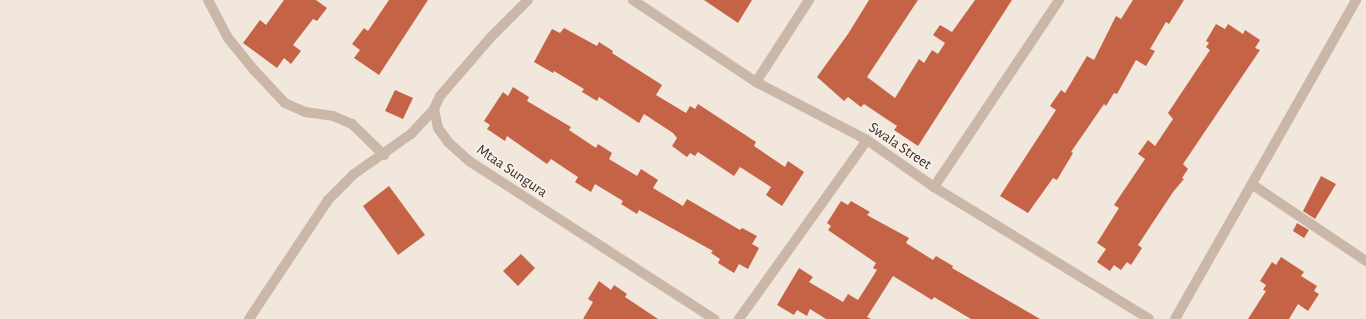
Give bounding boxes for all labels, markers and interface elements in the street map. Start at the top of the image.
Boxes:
street label: Swala Street [865,118,935,174]
street label: Mtaa Sungura [473,141,551,201]

